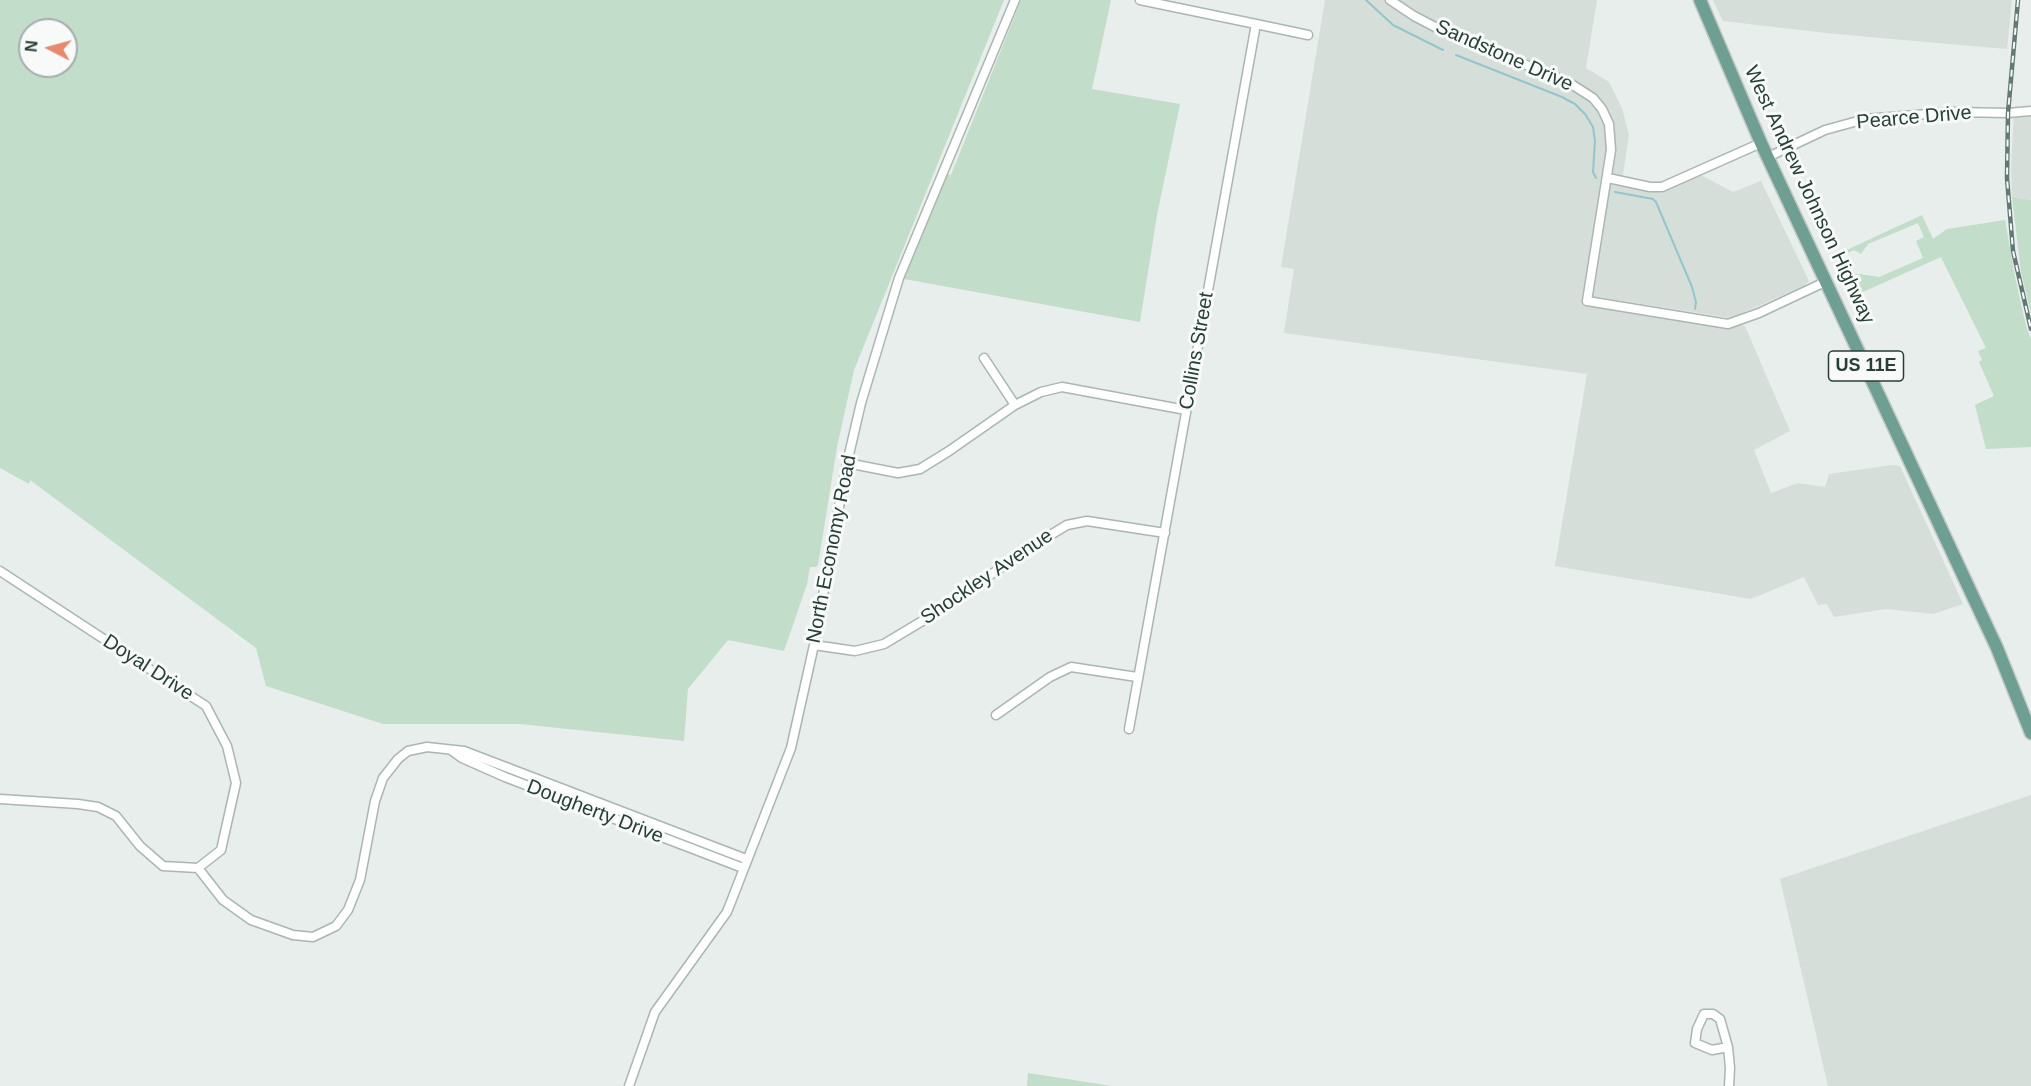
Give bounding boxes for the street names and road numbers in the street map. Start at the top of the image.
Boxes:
street label: Sandstone Drive [1432,15,1576,97]
street label: West Andrew Johnson Highway [1739,62,1879,328]
street label: Pearce Drive [1855,101,1973,135]
street label: Collins Street [1175,290,1219,412]
road number: US 11E [1828,351,1904,381]
street label: North Economy Road [802,453,862,645]
street label: Shockley Avenue [916,524,1058,630]
street label: Doyal Drive [98,630,198,706]
street label: Dougherty Drive [523,775,667,849]

